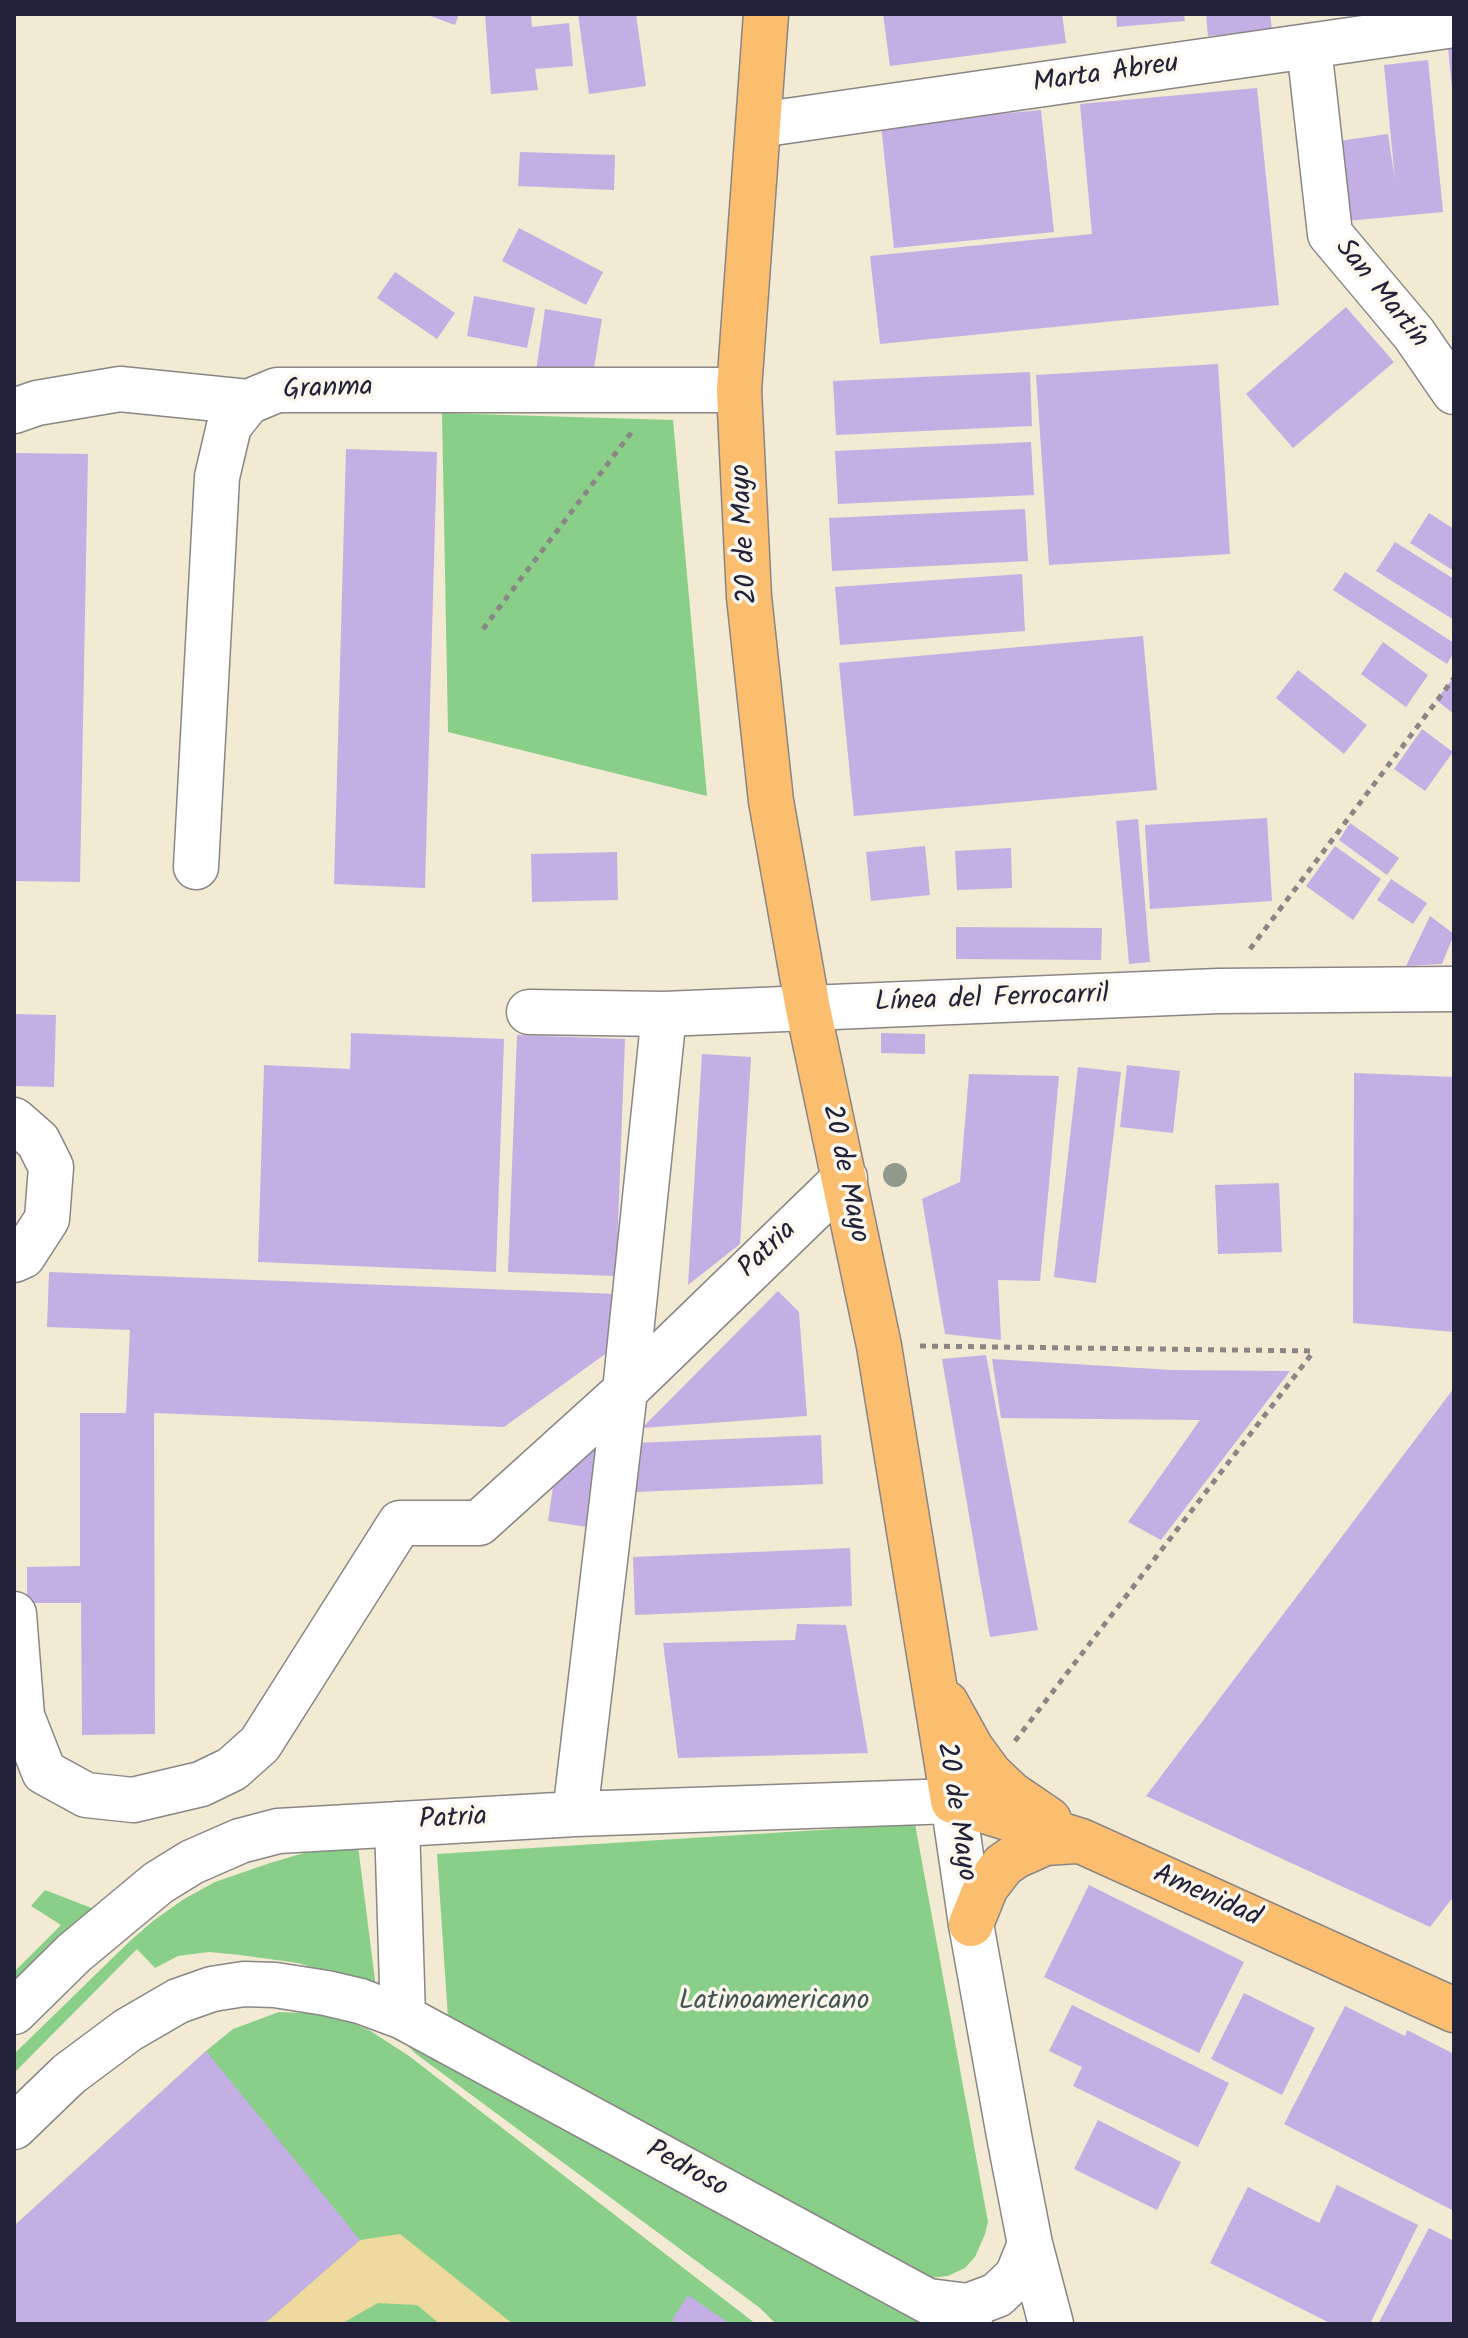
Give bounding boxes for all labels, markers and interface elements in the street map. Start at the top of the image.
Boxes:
street label: Marta Abreu [1031,49,1181,103]
street label: San Martín [1326,233,1434,357]
street label: Granma [283,373,373,409]
street label: 20 de Mayo [727,463,767,605]
street label: Línea del Ferrocarril [874,980,1110,1022]
street label: 20 de Mayo [812,1102,874,1246]
street label: Patria [733,1215,805,1287]
street label: 20 de Mayo [926,1740,982,1884]
street label: Patria [418,1802,488,1840]
street label: Amenidad [1147,1859,1265,1937]
park label: Latinoamericano [679,1986,869,2020]
street label: Pedroso [639,2135,733,2207]

